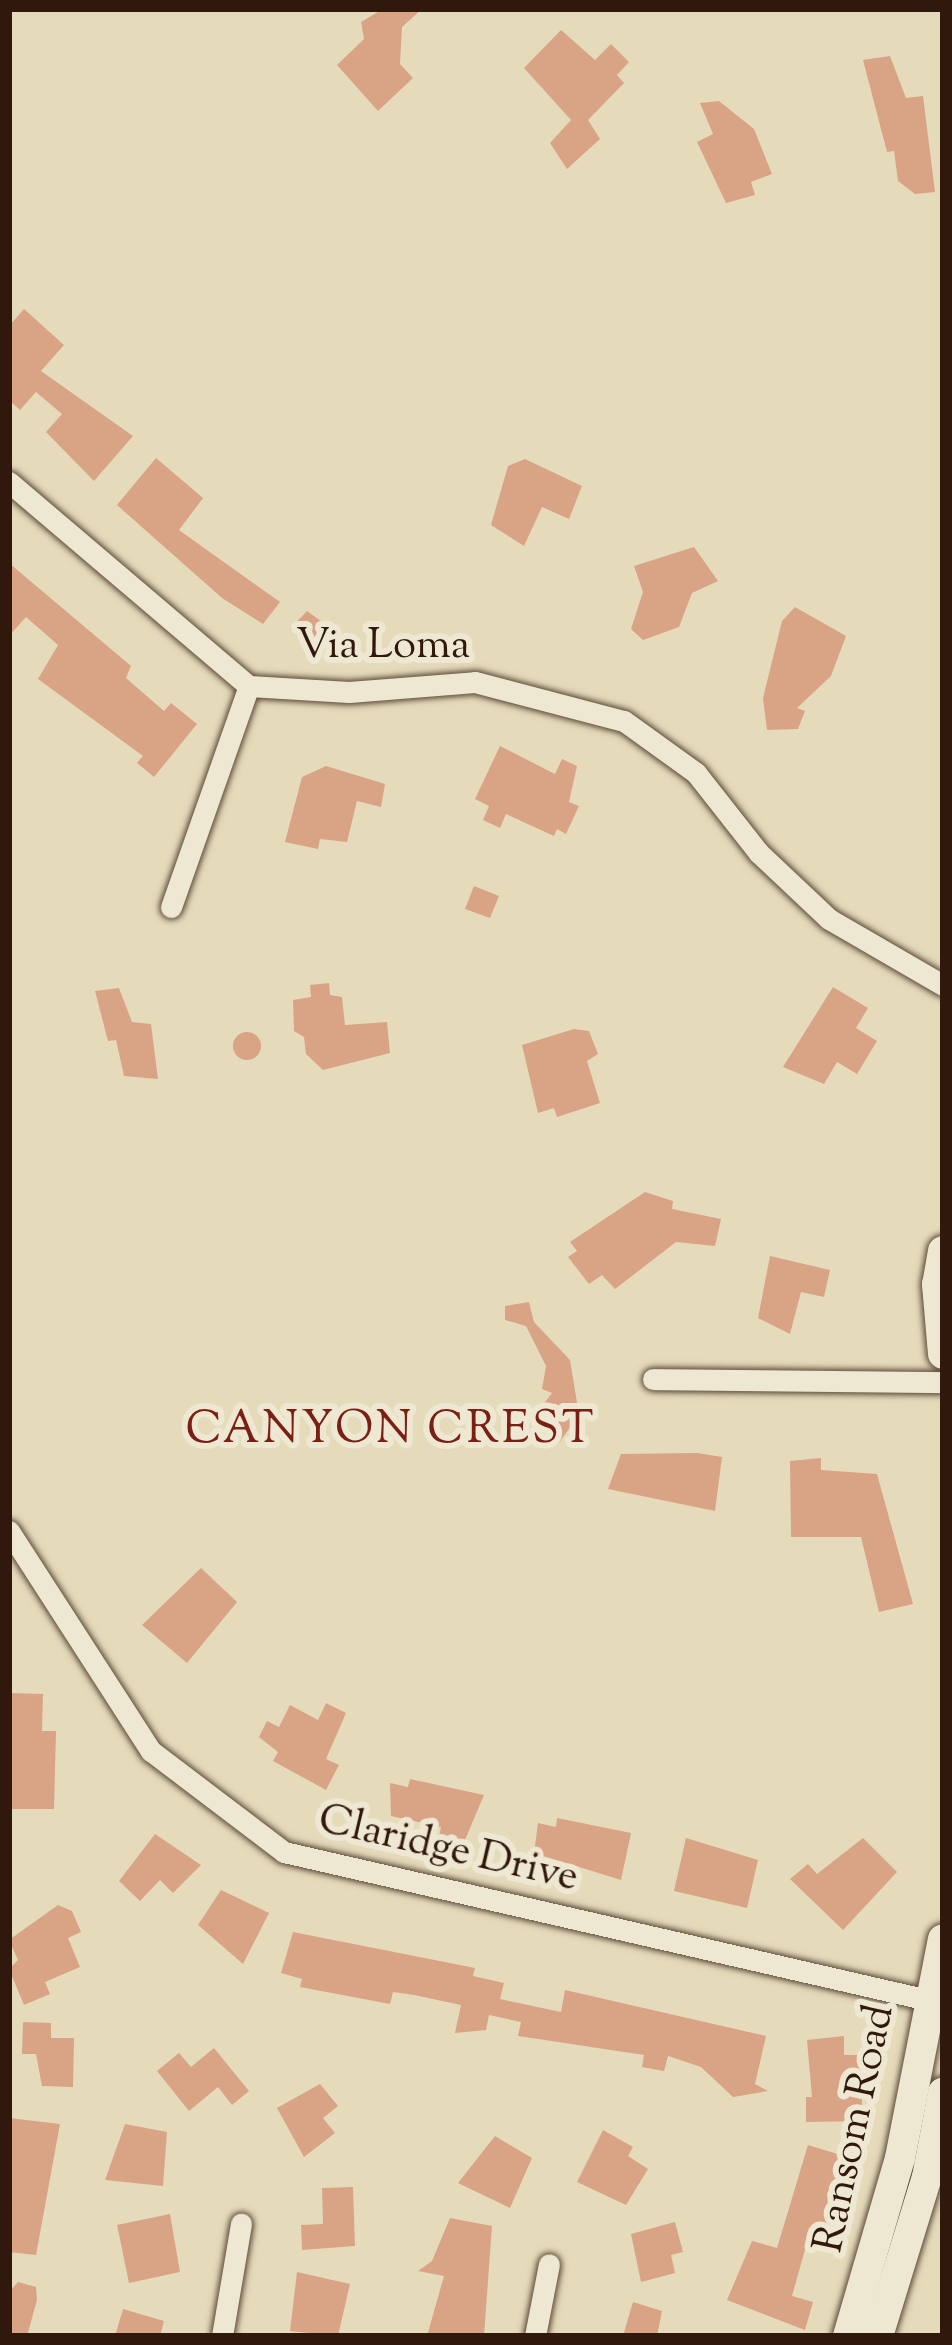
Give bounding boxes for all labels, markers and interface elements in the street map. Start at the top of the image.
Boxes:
street label: Via Loma [296,622,470,672]
district label: CANYON CREST [186,1405,596,1459]
street label: Claridge Drive [313,1796,583,1904]
street label: Ransom Road [805,2001,907,2257]

